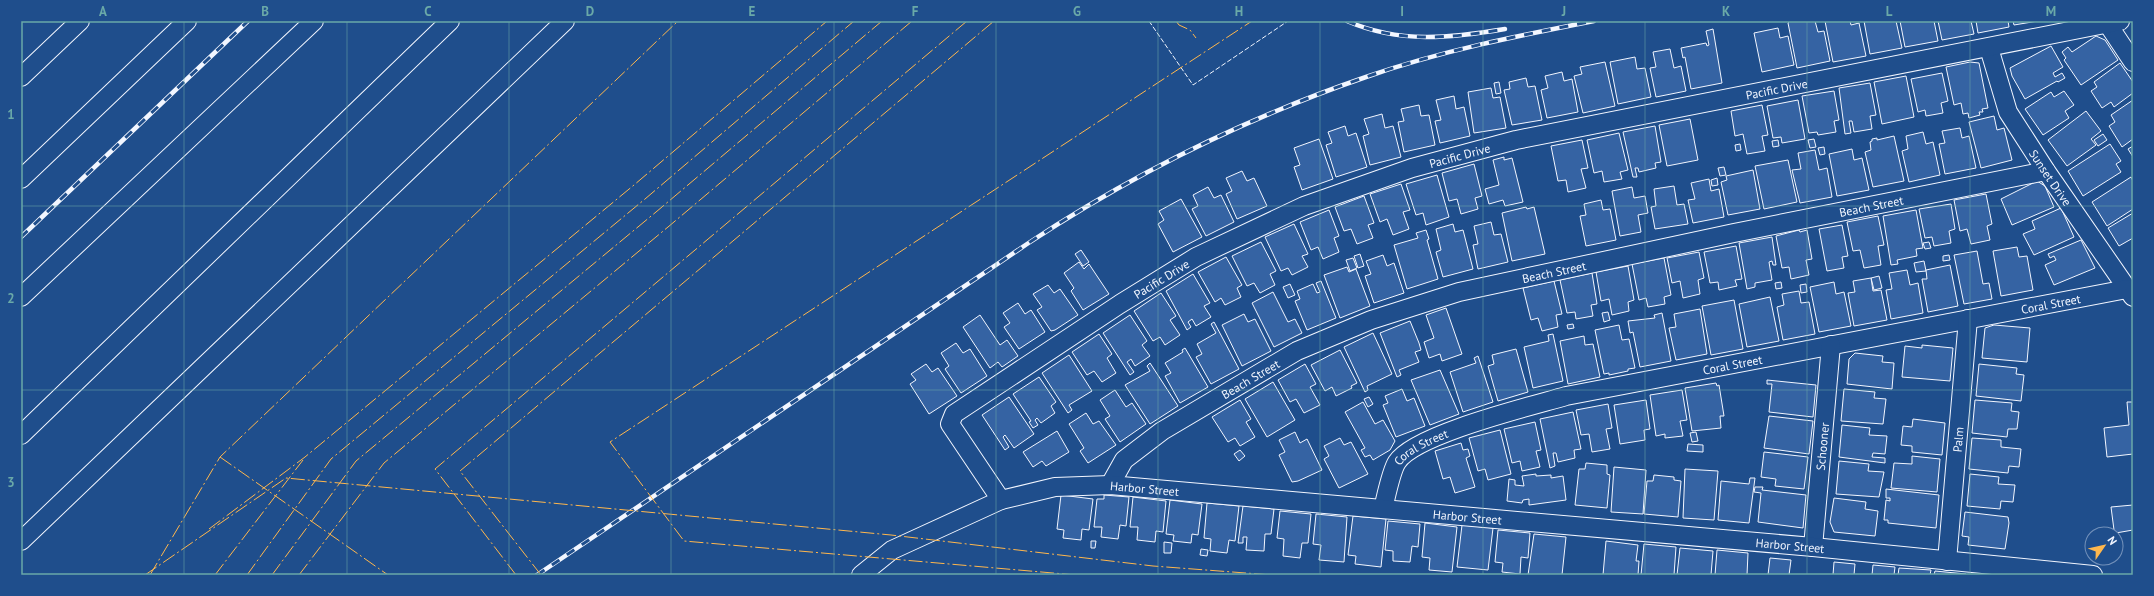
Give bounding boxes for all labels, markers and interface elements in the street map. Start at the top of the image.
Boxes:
text: A [99,3,107,20]
text: B [261,3,269,20]
text: C [424,3,432,20]
text: D [586,3,594,20]
text: E [749,3,756,20]
text: F [912,3,919,20]
text: G [1073,3,1081,20]
text: H [1235,3,1243,20]
text: I [1400,3,1404,20]
text: J [1561,3,1566,20]
text: K [1722,3,1730,20]
text: L [1886,3,1893,20]
text: M [2046,3,2056,20]
street label: Pacific Drive [1744,75,1809,102]
text: 1 [7,106,15,123]
street label: Pacific Drive [1427,140,1492,171]
street label: Sunset Drive [2027,146,2075,209]
street label: Beach Street [1838,192,1904,219]
street label: Pacific Drive [1131,256,1192,301]
street label: Beach Street [1521,257,1587,286]
text: 2 [7,290,15,307]
street label: Coral Street [2020,291,2082,317]
street label: Coral Street [1701,351,1764,377]
street label: Beach Street [1218,356,1282,402]
street label: Schooner [1812,422,1832,471]
street label: Coral Street [1390,425,1450,468]
street label: Palm [1949,426,1966,453]
text: 3 [7,474,15,491]
street label: Harbor Street [1109,478,1180,499]
street label: Harbor Street [1432,506,1502,527]
north arrow [2084,526,2124,566]
text: N [2104,533,2120,547]
street label: Harbor Street [1755,534,1825,556]

